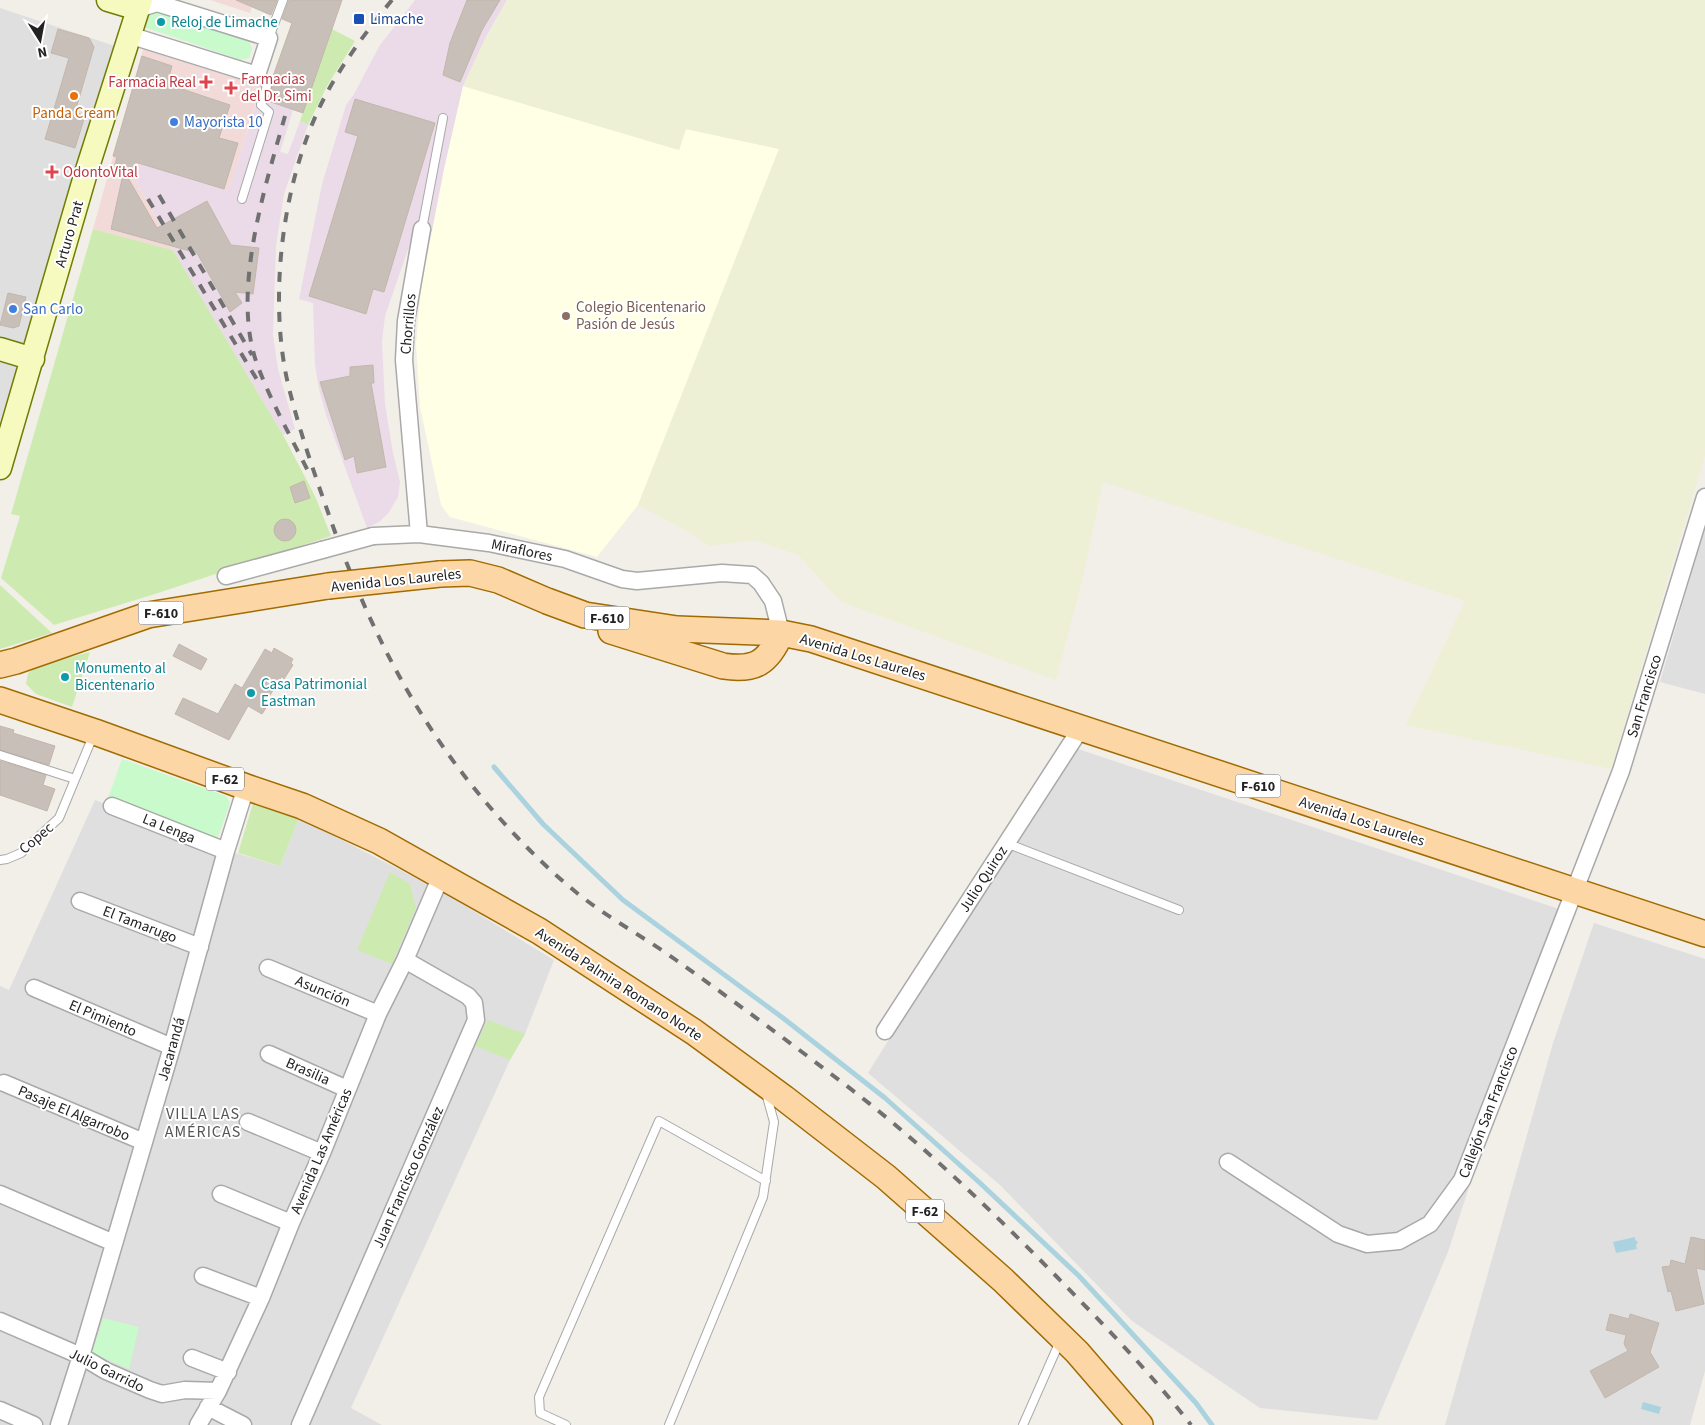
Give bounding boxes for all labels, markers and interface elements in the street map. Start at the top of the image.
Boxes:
place label: Limache [370,9,423,30]
place label: Reloj de Limache [171,12,278,33]
marker: Limache [352,12,366,26]
north arrow [15,15,65,65]
marker: Reloj de Limache [155,16,167,28]
text: N [36,41,49,62]
place label: Farmacias del Dr. Simi [241,69,312,107]
place label: Farmacia Real [108,72,196,93]
marker: Farmacia Real [200,76,212,88]
marker: Farmacias del Dr. Simi [225,82,237,94]
marker: Panda Cream [68,90,80,102]
place label: Panda Cream [32,103,116,124]
place label: Mayorista 10 [184,112,263,133]
marker: Mayorista 10 [168,116,180,128]
place label: OdontoVital [63,162,138,183]
marker: OdontoVital [45,165,59,179]
street label: Arturo Prat [50,198,89,270]
street label: Chorrillos [395,293,422,355]
place label: Colegio Bicentenario Pasión de Jesús [576,297,706,335]
place label: San Carlo [23,299,83,320]
marker: San Carlo [7,303,19,315]
marker: Colegio Bicentenario Pasión de Jesús [560,310,572,322]
street label: Miraflores [489,534,554,567]
street label: Avenida Los Laureles [330,563,462,598]
road number: F-610 [138,602,184,624]
road number: F-610 [584,606,630,630]
street label: Avenida Los Laureles [797,628,928,687]
street label: San Francisco [1622,652,1667,740]
place label: Monumento al Bicentenario [75,658,166,696]
marker: Monumento al Bicentenario [59,671,71,683]
place label: Casa Patrimonial Eastman [261,674,367,712]
marker: Casa Patrimonial Eastman [245,687,257,699]
road number: F-62 [206,768,244,791]
road number: F-610 [1236,774,1280,798]
street label: Avenida Los Laureles [1296,791,1427,852]
street label: La Lenga [139,808,198,849]
street label: Copec [15,818,58,859]
street label: Julio Quiroz [954,842,1013,917]
street label: El Tamarugo [100,901,180,948]
street label: Avenida Palmira Romano Norte [531,922,706,1046]
street label: Asunción [292,970,354,1012]
street label: El Pimiento [66,995,140,1042]
street label: Jacarandá [152,1015,191,1084]
street label: Callejón San Francisco [1454,1043,1523,1181]
street label: Brasilia [282,1052,333,1090]
street label: Pasaje El Algarrobo [15,1080,133,1147]
street label: Avenida Las Américas [285,1085,357,1217]
district label: VILLA LAS AMÉRICAS [165,1103,241,1143]
street label: Juan Francisco González [368,1103,449,1251]
road number: F-62 [906,1200,944,1222]
street label: Julio Garrido [66,1343,148,1398]

